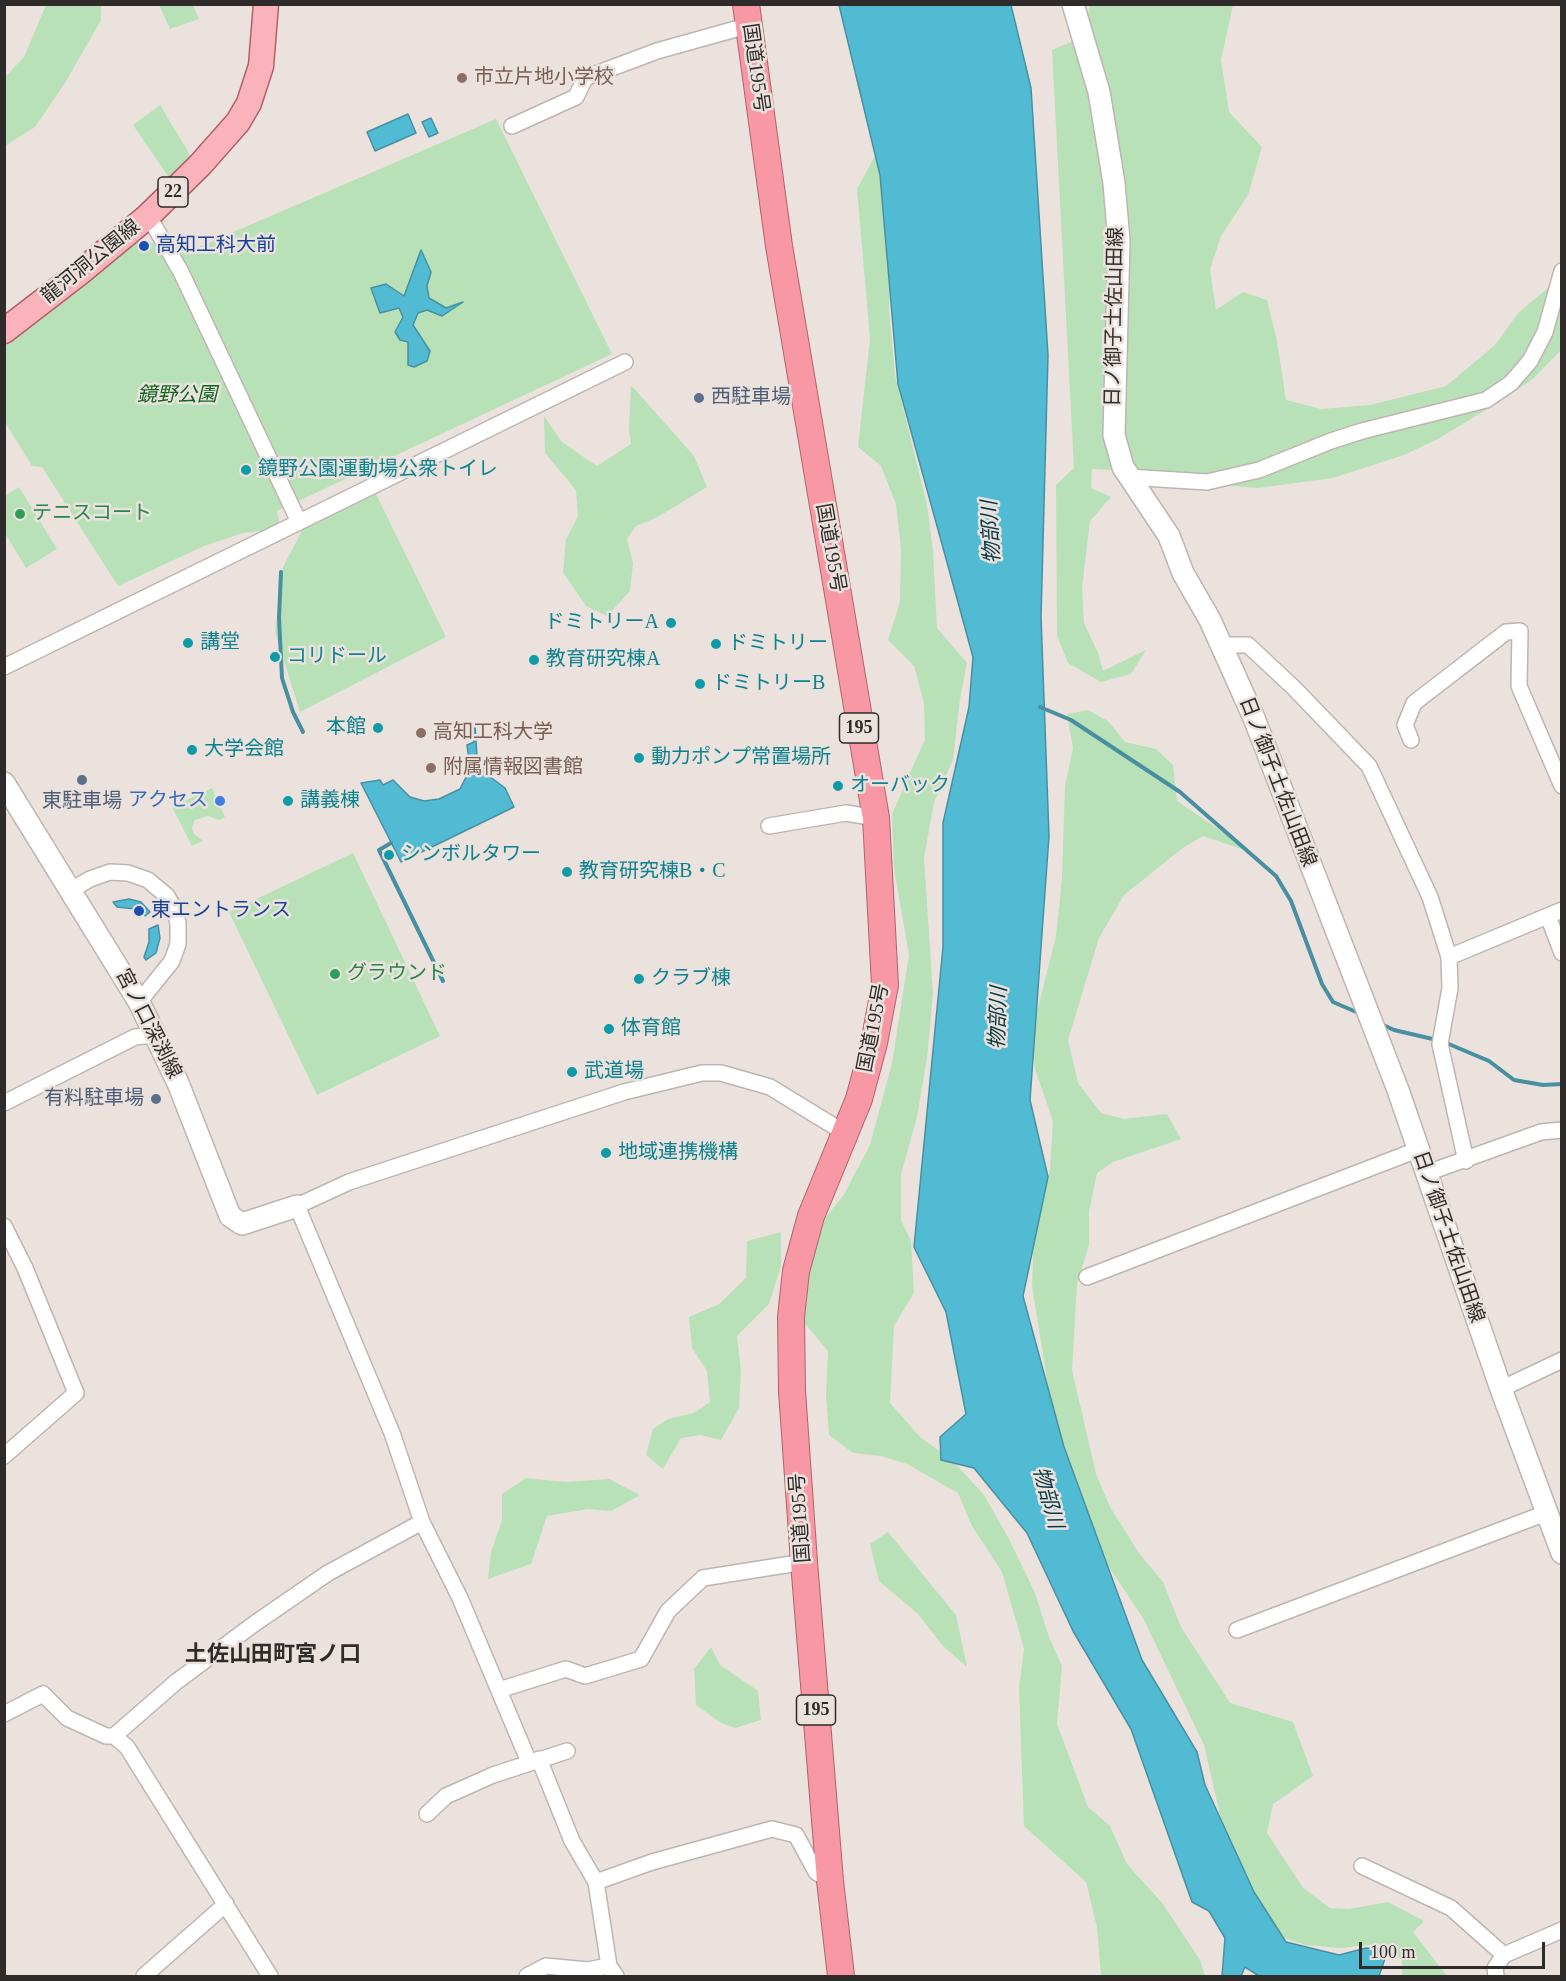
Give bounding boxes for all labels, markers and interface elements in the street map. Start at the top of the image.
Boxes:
street label: 国道195号 [737,22,773,114]
place label: 市立片地小学校 [474,66,614,90]
marker: 市立片地小学校 [455,71,469,85]
road number: 22 [158,177,188,207]
street label: 龍河洞公園線 [37,215,145,309]
street label: 日ノ御子土佐山田線 [1101,227,1129,407]
place label: 高知工科大前 [156,234,276,258]
marker: 高知工科大前 [137,239,151,253]
park label: 鏡野公園 [137,384,217,408]
place label: 西駐車場 [711,386,791,410]
marker: 西駐車場 [692,391,706,405]
place label: 鏡野公園運動場公衆トイレ [258,458,498,482]
marker: 鏡野公園運動場公衆トイレ [239,463,253,477]
water label: 物部川 [978,500,1006,564]
place label: テニスコート [32,502,152,526]
street label: 国道195号 [810,502,850,594]
marker: テニスコート [13,507,27,521]
place label: ドミトリーA [545,611,659,635]
marker: ドミトリーA [664,616,678,630]
place label: 講堂 [200,631,240,655]
place label: ドミトリー [728,632,828,656]
marker: 講堂 [181,636,195,650]
marker: ドミトリー [709,637,723,651]
place label: コリドール [287,645,387,669]
place label: 教育研究棟A [546,648,660,672]
marker: コリドール [268,650,282,664]
marker: 教育研究棟A [527,653,541,667]
place label: ドミトリーB [712,672,825,696]
marker: ドミトリーB [693,677,707,691]
street label: 日ノ御子土佐山田線 [1234,694,1320,870]
road number: 195 [840,713,878,743]
place label: 本館 [326,716,366,740]
marker: 本館 [371,721,385,735]
place label: 高知工科大学 [433,721,553,745]
marker: 高知工科大学 [414,726,428,740]
place label: 大学会館 [204,738,284,762]
marker: 大学会館 [185,743,199,757]
place label: 動力ポンプ常置場所 [651,746,831,770]
marker: 動力ポンプ常置場所 [632,751,646,765]
place label: 附属情報図書館 [443,756,583,780]
marker: 附属情報図書館 [424,761,438,775]
marker: 東駐車場 [75,773,89,787]
place label: オーバック [850,774,950,798]
marker: オーバック [831,779,845,793]
place label: アクセス [128,789,208,813]
place label: 講義棟 [300,789,360,813]
place label: 東駐車場 [42,790,122,814]
marker: アクセス [213,794,227,808]
marker: 講義棟 [281,794,295,808]
place label: シンボルタワー [401,843,541,867]
marker: シンボルタワー [382,848,396,862]
place label: 教育研究棟B・C [579,860,726,884]
marker: 教育研究棟B・C [560,865,574,879]
place label: 東エントランス [151,899,291,923]
marker: 東エントランス [132,904,146,918]
place label: グラウンド [347,962,447,986]
street label: 宮ノ口深渕線 [110,965,186,1083]
marker: グラウンド [328,967,342,981]
place label: クラブ棟 [651,967,731,991]
marker: クラブ棟 [632,972,646,986]
street label: 国道195号 [854,982,894,1074]
water label: 物部川 [985,986,1013,1050]
place label: 体育館 [621,1017,681,1041]
marker: 体育館 [602,1022,616,1036]
place label: 武道場 [584,1060,644,1084]
marker: 武道場 [565,1065,579,1079]
place label: 有料駐車場 [44,1087,144,1111]
marker: 有料駐車場 [149,1092,163,1106]
place label: 地域連携機構 [618,1141,738,1165]
marker: 地域連携機構 [599,1146,613,1160]
street label: 日ノ御子土佐山田線 [1407,1148,1489,1326]
water label: 物部川 [1027,1464,1067,1532]
street label: 国道195号 [786,1472,816,1564]
district label: 土佐山田町宮ノ口 [185,1642,361,1668]
road number: 195 [796,1695,836,1725]
scale bar [1362,1930,1548,1968]
text: 100 m [1370,1942,1416,1962]

